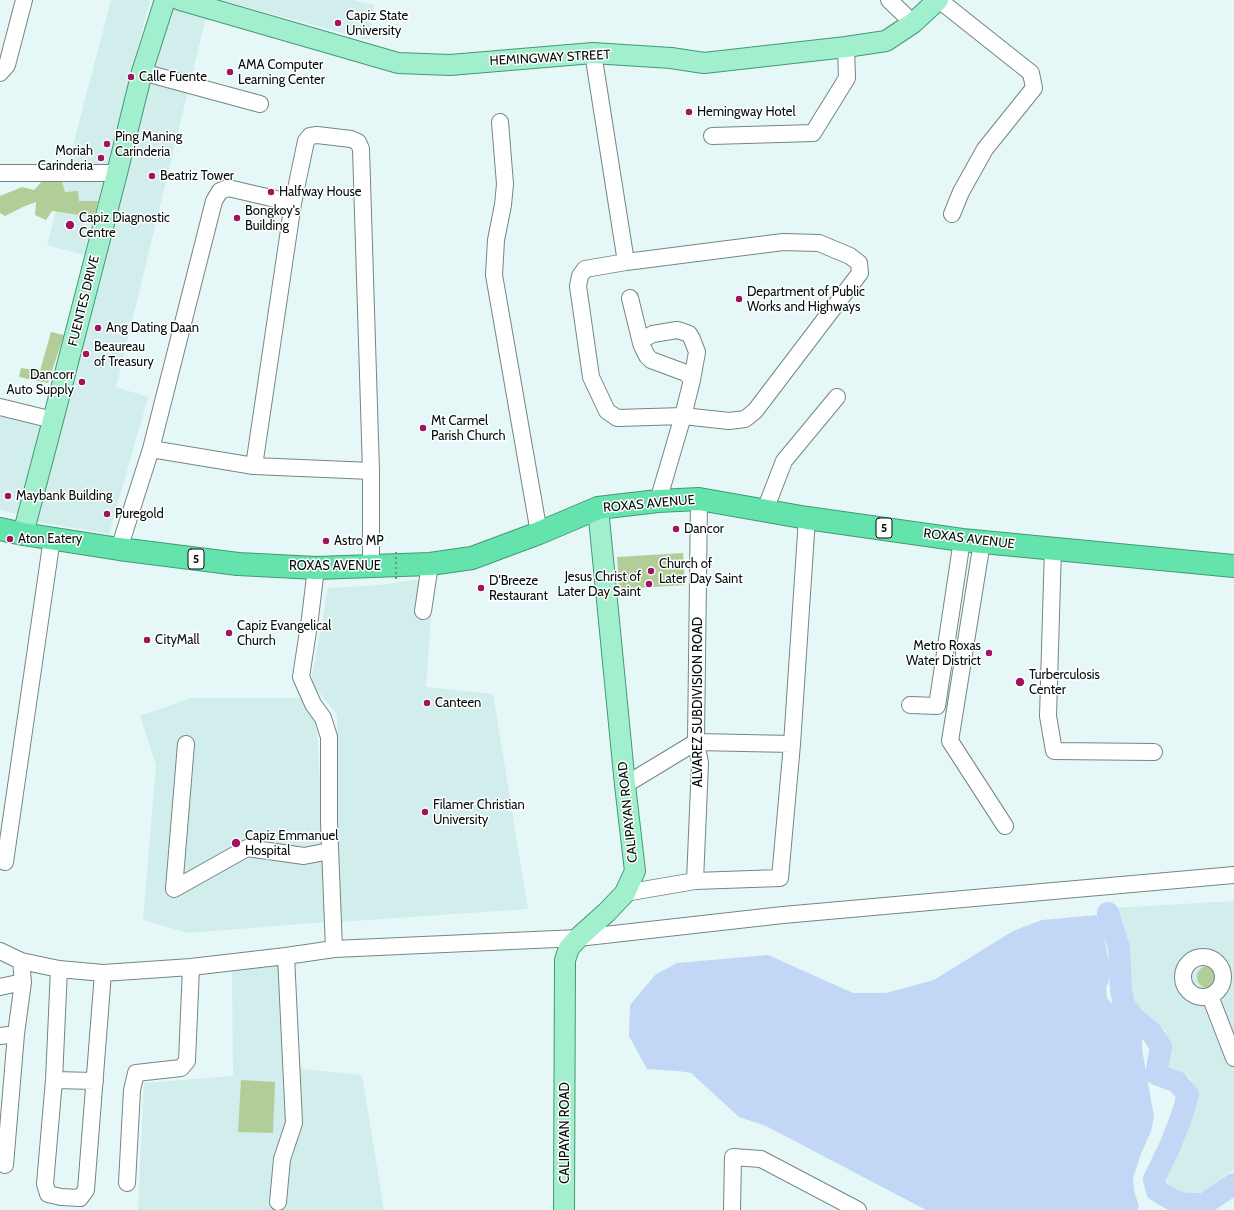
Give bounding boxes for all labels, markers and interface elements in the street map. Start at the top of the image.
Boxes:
place label: Capiz State University [346,8,408,39]
marker: Capiz State University [333,18,343,28]
street label: HEMINGWAY STREET [489,47,611,69]
place label: AMA Computer Learning Center [238,57,325,88]
marker: AMA Computer Learning Center [225,67,235,77]
place label: Calle Fuente [139,69,207,85]
marker: Calle Fuente [126,72,136,82]
place label: Hemingway Hotel [697,104,796,120]
marker: Hemingway Hotel [684,107,694,117]
place label: Ping Maning Carinderia [115,129,182,160]
marker: Ping Maning Carinderia [102,139,112,149]
place label: Moriah Carinderia [38,143,93,174]
marker: Moriah Carinderia [96,153,106,163]
place label: Beatriz Tower [160,168,234,184]
marker: Beatriz Tower [147,171,157,181]
place label: Halfway House [279,184,361,200]
marker: Halfway House [266,187,276,197]
place label: Bongkoy's Building [245,203,300,234]
place label: Capiz Diagnostic Centre [79,210,170,241]
marker: Bongkoy's Building [232,213,242,223]
marker: Capiz Diagnostic Centre [64,219,76,231]
street label: FUENTES DRIVE [65,254,103,348]
place label: Department of Public Works and Highways [747,284,865,315]
marker: Department of Public Works and Highways [734,294,744,304]
place label: Ang Dating Daan [106,320,199,336]
marker: Ang Dating Daan [93,323,103,333]
place label: Beaureau of Treasury [94,339,154,370]
marker: Beaureau of Treasury [81,349,91,359]
place label: Dancorr Auto Supply [7,367,74,398]
marker: Dancorr Auto Supply [77,377,87,387]
place label: Mt Carmel Parish Church [431,413,505,444]
marker: Mt Carmel Parish Church [418,423,428,433]
place label: Maybank Building [16,488,112,504]
marker: Maybank Building [3,491,13,501]
street label: ROXAS AVENUE [602,492,696,516]
place label: Puregold [115,506,164,522]
marker: Puregold [102,509,112,519]
road number: 5 [876,518,892,538]
place label: Dancor [684,521,724,537]
marker: Dancor [671,524,681,534]
street label: ROXAS AVENUE [922,526,1016,552]
place label: Aton Eatery [18,531,82,547]
place label: Astro MP [334,533,384,549]
marker: Aton Eatery [5,534,15,544]
marker: Astro MP [321,536,331,546]
road number: 5 [188,549,204,569]
place label: Church of Later Day Saint [659,556,743,587]
street label: ROXAS AVENUE [289,558,381,574]
marker: Church of Later Day Saint [646,566,656,576]
place label: Jesus Christ of Later Day Saint [557,569,641,600]
place label: D'Breeze Restaurant [489,573,548,604]
marker: Jesus Christ of Later Day Saint [644,579,654,589]
marker: D'Breeze Restaurant [476,583,486,593]
street label: ALVAREZ SUBDIVISION ROAD [690,617,706,787]
place label: Capiz Evangelical Church [237,618,331,649]
marker: Capiz Evangelical Church [224,628,234,638]
place label: CityMall [155,632,200,648]
marker: CityMall [142,635,152,645]
place label: Metro Roxas Water District [906,638,981,669]
marker: Metro Roxas Water District [984,648,994,658]
place label: Turberculosis Center [1029,667,1100,698]
marker: Turberculosis Center [1014,676,1026,688]
place label: Canteen [435,695,481,711]
marker: Canteen [422,698,432,708]
street label: CALIPAYAN ROAD [615,761,641,863]
place label: Filamer Christian University [433,797,525,828]
marker: Filamer Christian University [420,807,430,817]
place label: Capiz Emmanuel Hospital [245,828,338,859]
marker: Capiz Emmanuel Hospital [230,837,242,849]
street label: CALIPAYAN ROAD [557,1082,573,1184]

